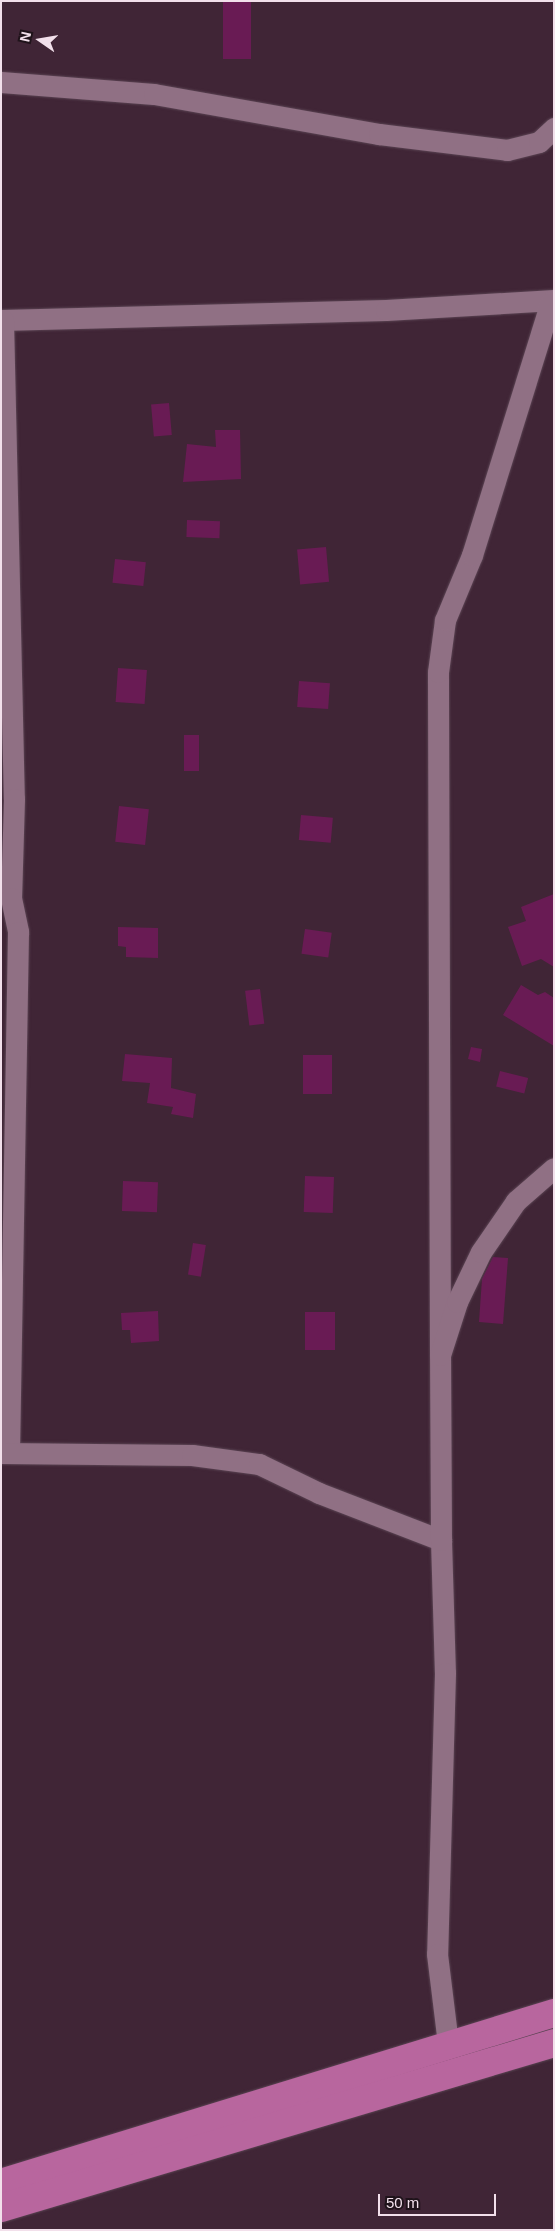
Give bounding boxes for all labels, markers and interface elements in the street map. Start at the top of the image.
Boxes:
north arrow [15,15,65,65]
text: N [16,30,34,43]
scale bar [380,2184,498,2216]
text: 50 m [386,2194,419,2211]

